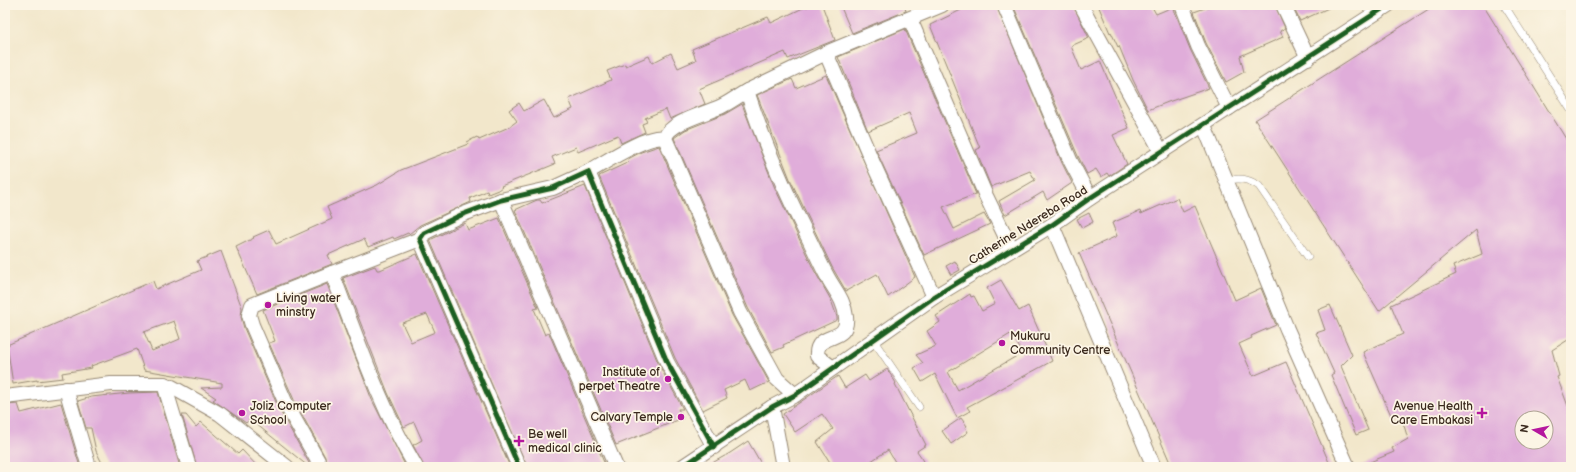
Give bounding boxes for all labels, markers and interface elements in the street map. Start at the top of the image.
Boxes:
street label: Catherine Ndereba Road [966,183,1090,268]
place label: Living water minstry [276,291,341,320]
marker: Living water minstry [263,300,273,310]
place label: Mukuru Community Centre [1010,329,1110,358]
marker: Mukuru Community Centre [997,338,1007,348]
place label: Institute of perpet Theatre [579,365,660,394]
marker: Institute of perpet Theatre [663,374,673,384]
place label: Joliz Computer School [250,399,332,428]
place label: Avenue Health Care Embakasi [1391,399,1473,428]
marker: Avenue Health Care Embakasi [1476,407,1488,419]
marker: Joliz Computer School [237,408,247,418]
place label: Calvary Temple [590,410,673,425]
north arrow [1514,410,1554,450]
marker: Calvary Temple [676,412,686,422]
text: N [1518,423,1532,434]
place label: Be well medical clinic [528,427,602,456]
marker: Be well medical clinic [513,435,525,447]

